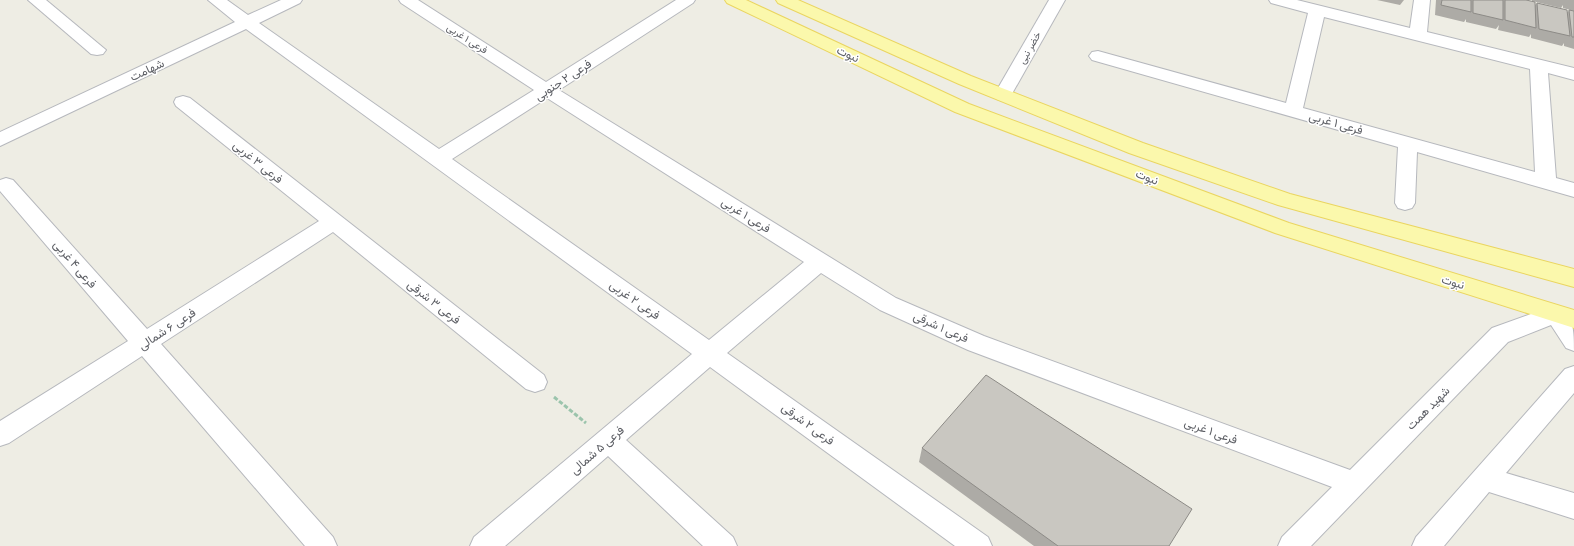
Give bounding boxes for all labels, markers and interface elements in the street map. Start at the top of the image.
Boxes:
street label: فرعی ۱ غربی [444,21,490,57]
street label: خضر نبی [1016,29,1044,66]
street label: نبوت [834,43,862,66]
street label: شهامت [128,56,167,85]
street label: فرعی ۲ جنوبی [532,56,595,104]
street label: فرعی ۱ غربی [1307,109,1365,138]
street label: فرعی ۳ غربی [230,138,286,187]
street label: نبوت [1133,166,1160,189]
street label: فرعی ۱ غربی [718,194,773,236]
street label: فرعی ۴ غربی [50,237,100,291]
street label: نبوت [1439,272,1466,293]
street label: فرعی ۳ شرقی [404,277,463,328]
street label: فرعی ۲ غربی [607,278,663,323]
street label: فرعی ۶ شمالی [136,305,199,354]
street label: فرعی ۱ شرقی [911,309,971,346]
street label: شهید همت [1403,383,1453,433]
street label: فرعی ۲ شرقی [778,400,837,449]
street label: فرعی ۱ غربی [1182,415,1239,448]
street label: فرعی ۵ شمالی [567,423,627,478]

